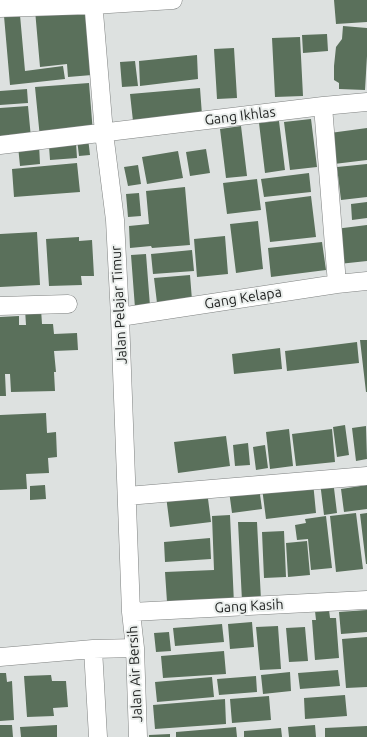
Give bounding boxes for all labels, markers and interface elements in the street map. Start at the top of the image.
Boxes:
street label: Gang Ikhlas [204,103,276,129]
street label: Jalan Pelajar Timur [108,245,130,365]
street label: Gang Kelapa [203,284,283,312]
street label: Gang Kasih [214,596,284,616]
street label: Jalan Air Bersih [124,625,146,723]

